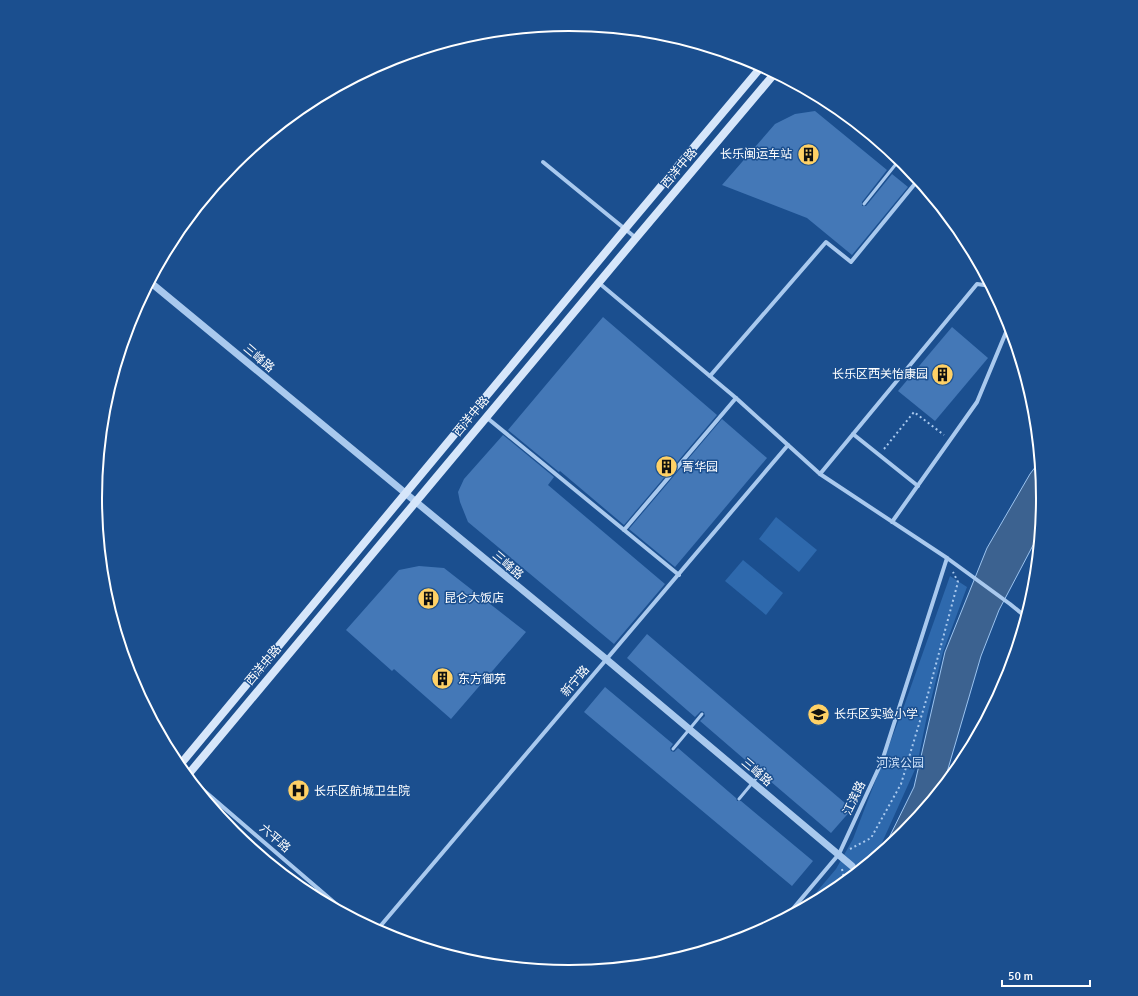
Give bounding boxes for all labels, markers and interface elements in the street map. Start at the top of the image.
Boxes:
building icon: 长乐闽运车站 [795,141,821,167]
street label: 西洋中路 [658,145,701,192]
place label: 长乐闽运车站 [720,147,792,162]
street label: 三峰路 [240,341,277,376]
building icon: 长乐区西关怡康园 [930,361,956,387]
place label: 长乐区西关怡康园 [832,367,928,382]
street label: 西洋中路 [450,393,493,440]
building icon: 菁华园 [654,454,680,480]
place label: 菁华园 [682,460,718,475]
street label: 三峰路 [489,548,526,583]
building icon: 昆仑大饭店 [415,585,441,611]
place label: 昆仑大饭店 [444,591,504,606]
street label: 西洋中路 [242,642,285,689]
street label: 新宁路 [558,663,593,700]
building icon: 东方御苑 [429,666,455,692]
place label: 东方御苑 [458,672,506,687]
school or university icon: 长乐区实验小学 [805,701,831,727]
place label: 长乐区实验小学 [834,707,918,722]
street label: 三峰路 [738,755,775,790]
park label: 河滨公园 [876,756,924,771]
hospital icon: 长乐区航城卫生院 [286,778,312,804]
street label: 江滨路 [840,779,869,818]
place label: 长乐区航城卫生院 [314,784,410,799]
street label: 六平路 [256,821,293,856]
scale bar [1002,962,1090,988]
text: 50 m [1008,969,1033,984]

